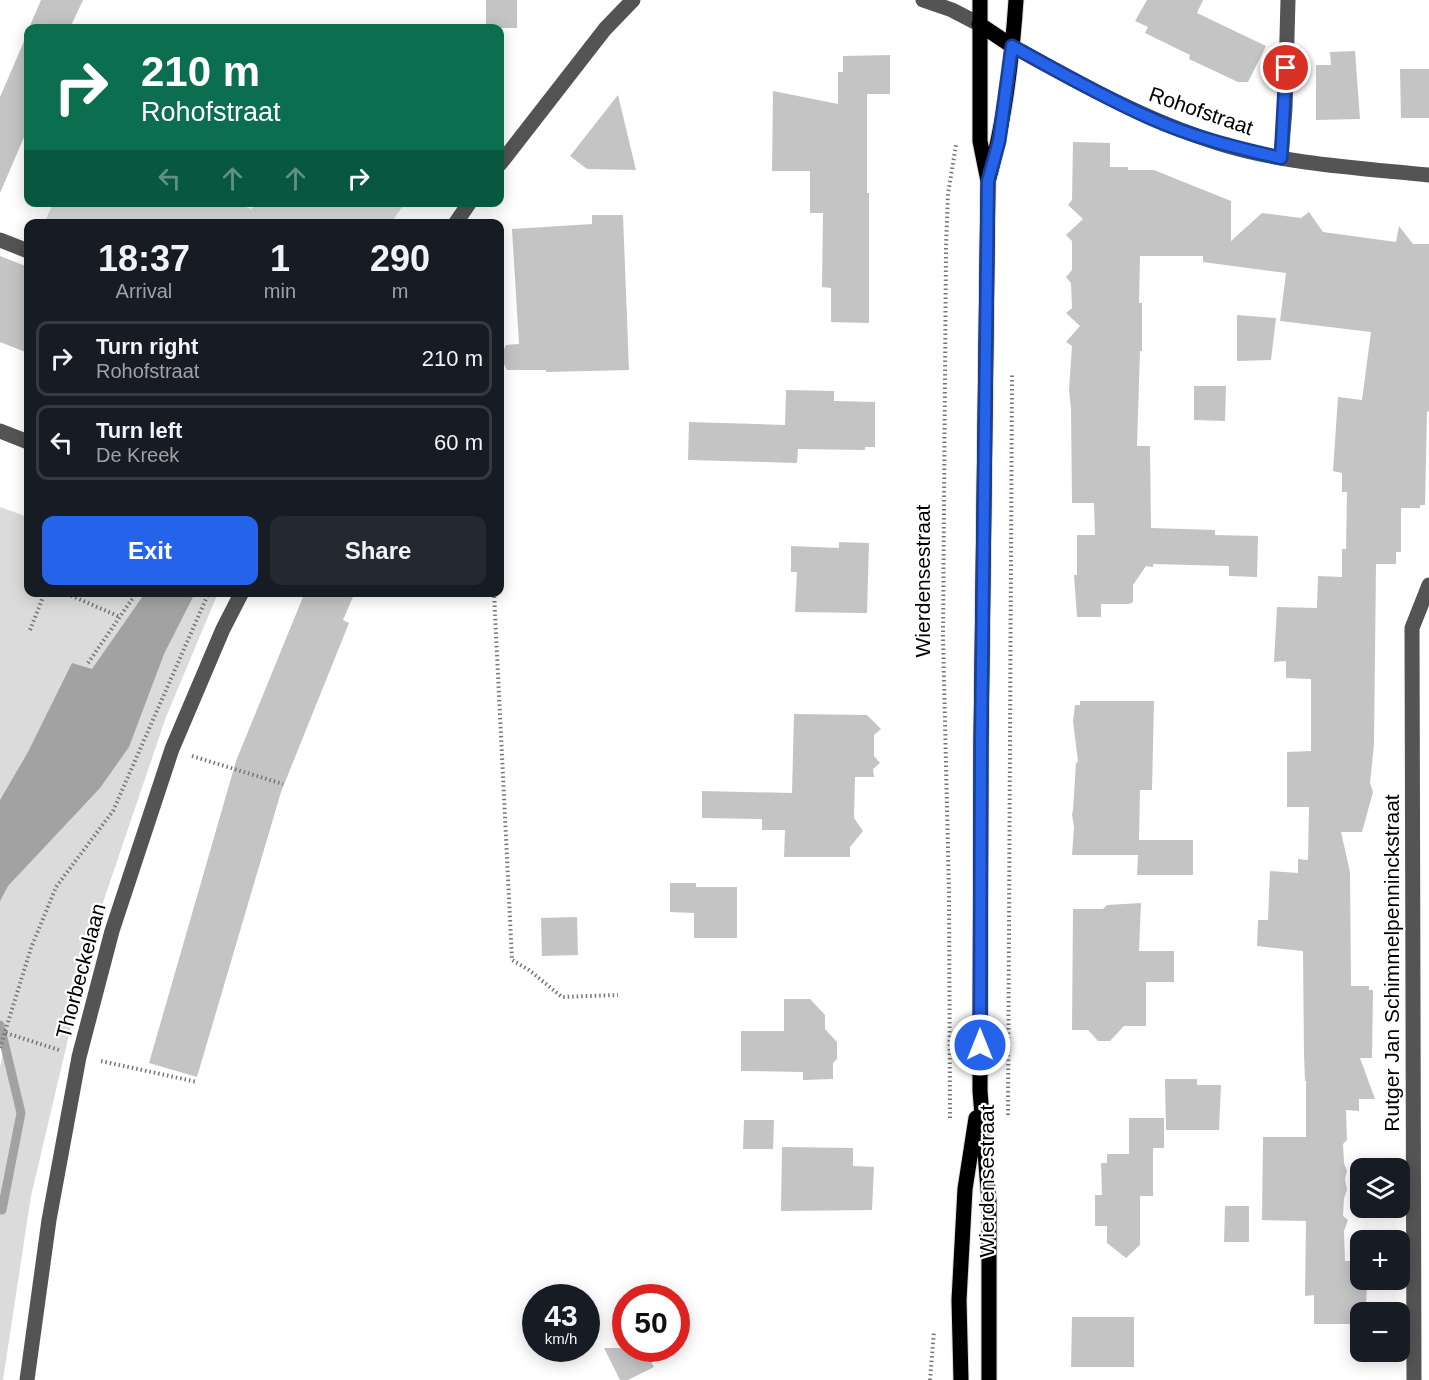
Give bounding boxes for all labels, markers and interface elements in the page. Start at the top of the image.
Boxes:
pin [1260,42,1311,93]
icon: right [42,48,120,126]
text: 210 m [141,48,260,95]
icon: arrive [1269,51,1302,84]
street label: Rohofstraat [1146,82,1256,139]
text: Rohofstraat [141,97,281,127]
icon: left [153,162,186,195]
icon: ahead [216,162,249,195]
icon: ahead [279,162,312,195]
icon: right [342,162,375,195]
text: 18:37 [98,238,190,279]
text: 1 [270,238,290,279]
text: 290 [370,238,430,279]
text: Arrival [116,280,172,302]
text: min [264,280,296,302]
text: m [392,280,408,302]
text: Turn right [96,334,198,359]
icon: right [45,342,78,375]
text: 210 m [422,346,483,371]
text: Rohofstraat [96,360,199,382]
text: Turn left [96,418,182,443]
icon: left [45,426,78,459]
text: 60 m [434,430,483,455]
text: De Kreek [96,444,179,466]
street label: Wierdensestraat [911,504,934,657]
button: Exit [42,516,258,585]
button: Share [270,516,486,585]
street label: Rutger Jan Schimmelpenninckstraat [1380,794,1403,1132]
street label: Thorbeckelaan [51,901,110,1041]
position arrow [948,1013,1012,1077]
street label: Wierdensestraat [975,1104,998,1257]
map controls [1350,1158,1410,1362]
button: layers [1350,1158,1410,1218]
button: + [1350,1230,1410,1290]
speed limit sign: 50 [612,1284,690,1362]
text: 43 [544,1299,578,1332]
button: − [1350,1302,1410,1362]
text: km/h [545,1330,577,1347]

